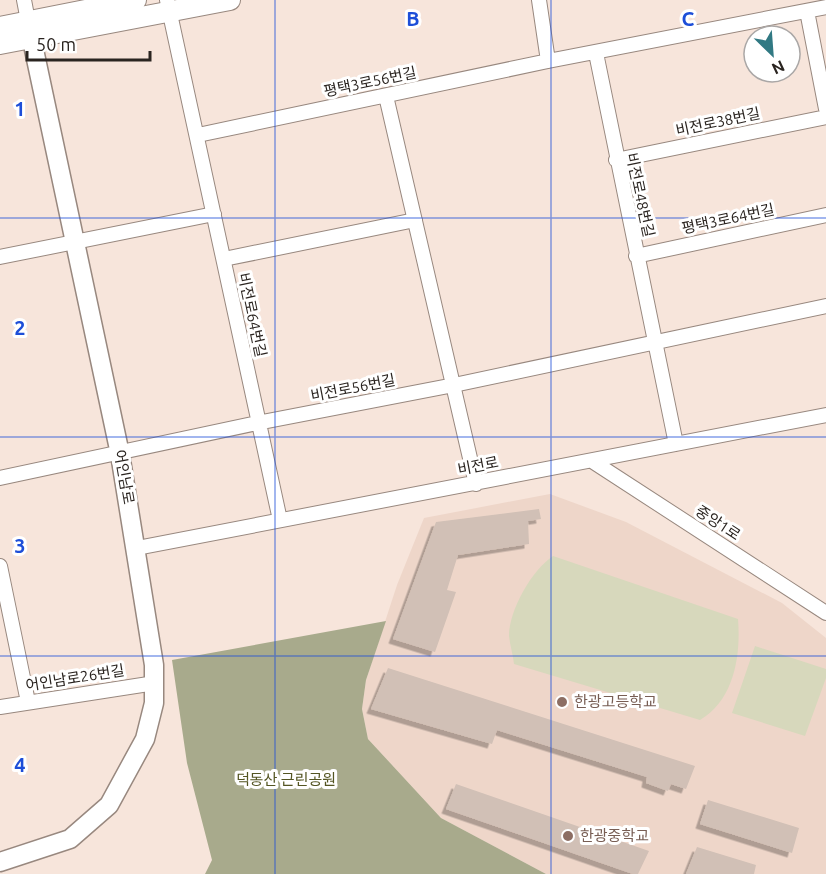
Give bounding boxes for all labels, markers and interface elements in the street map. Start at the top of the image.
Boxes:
text: B [406,7,420,30]
text: C [682,7,695,30]
scale bar [27,24,150,62]
north arrow [742,24,802,84]
text: 50 m [36,34,76,54]
text: N [769,57,788,78]
street label: 평택3로56번길 [322,63,418,100]
text: 1 [14,97,26,120]
street label: 비전로38번길 [674,104,762,139]
street label: 비전로48번길 [623,151,658,239]
street label: 평택3로64번길 [680,200,776,237]
street label: 비전로64번길 [235,271,270,359]
text: 2 [14,316,26,339]
street label: 비전로56번길 [309,371,397,404]
street label: 어인남로 [111,448,138,506]
street label: 비전로 [456,453,500,478]
street label: 중앙1로 [693,502,744,543]
text: 3 [14,534,26,557]
street label: 어인남로26번길 [24,661,126,694]
place label: 한광고등학교 [574,693,657,710]
marker: 한광고등학교 [555,695,569,709]
text: 4 [14,753,26,776]
park label: 덕동산 근린공원 [236,771,336,788]
place label: 한광중학교 [580,827,649,844]
marker: 한광중학교 [561,829,575,843]

